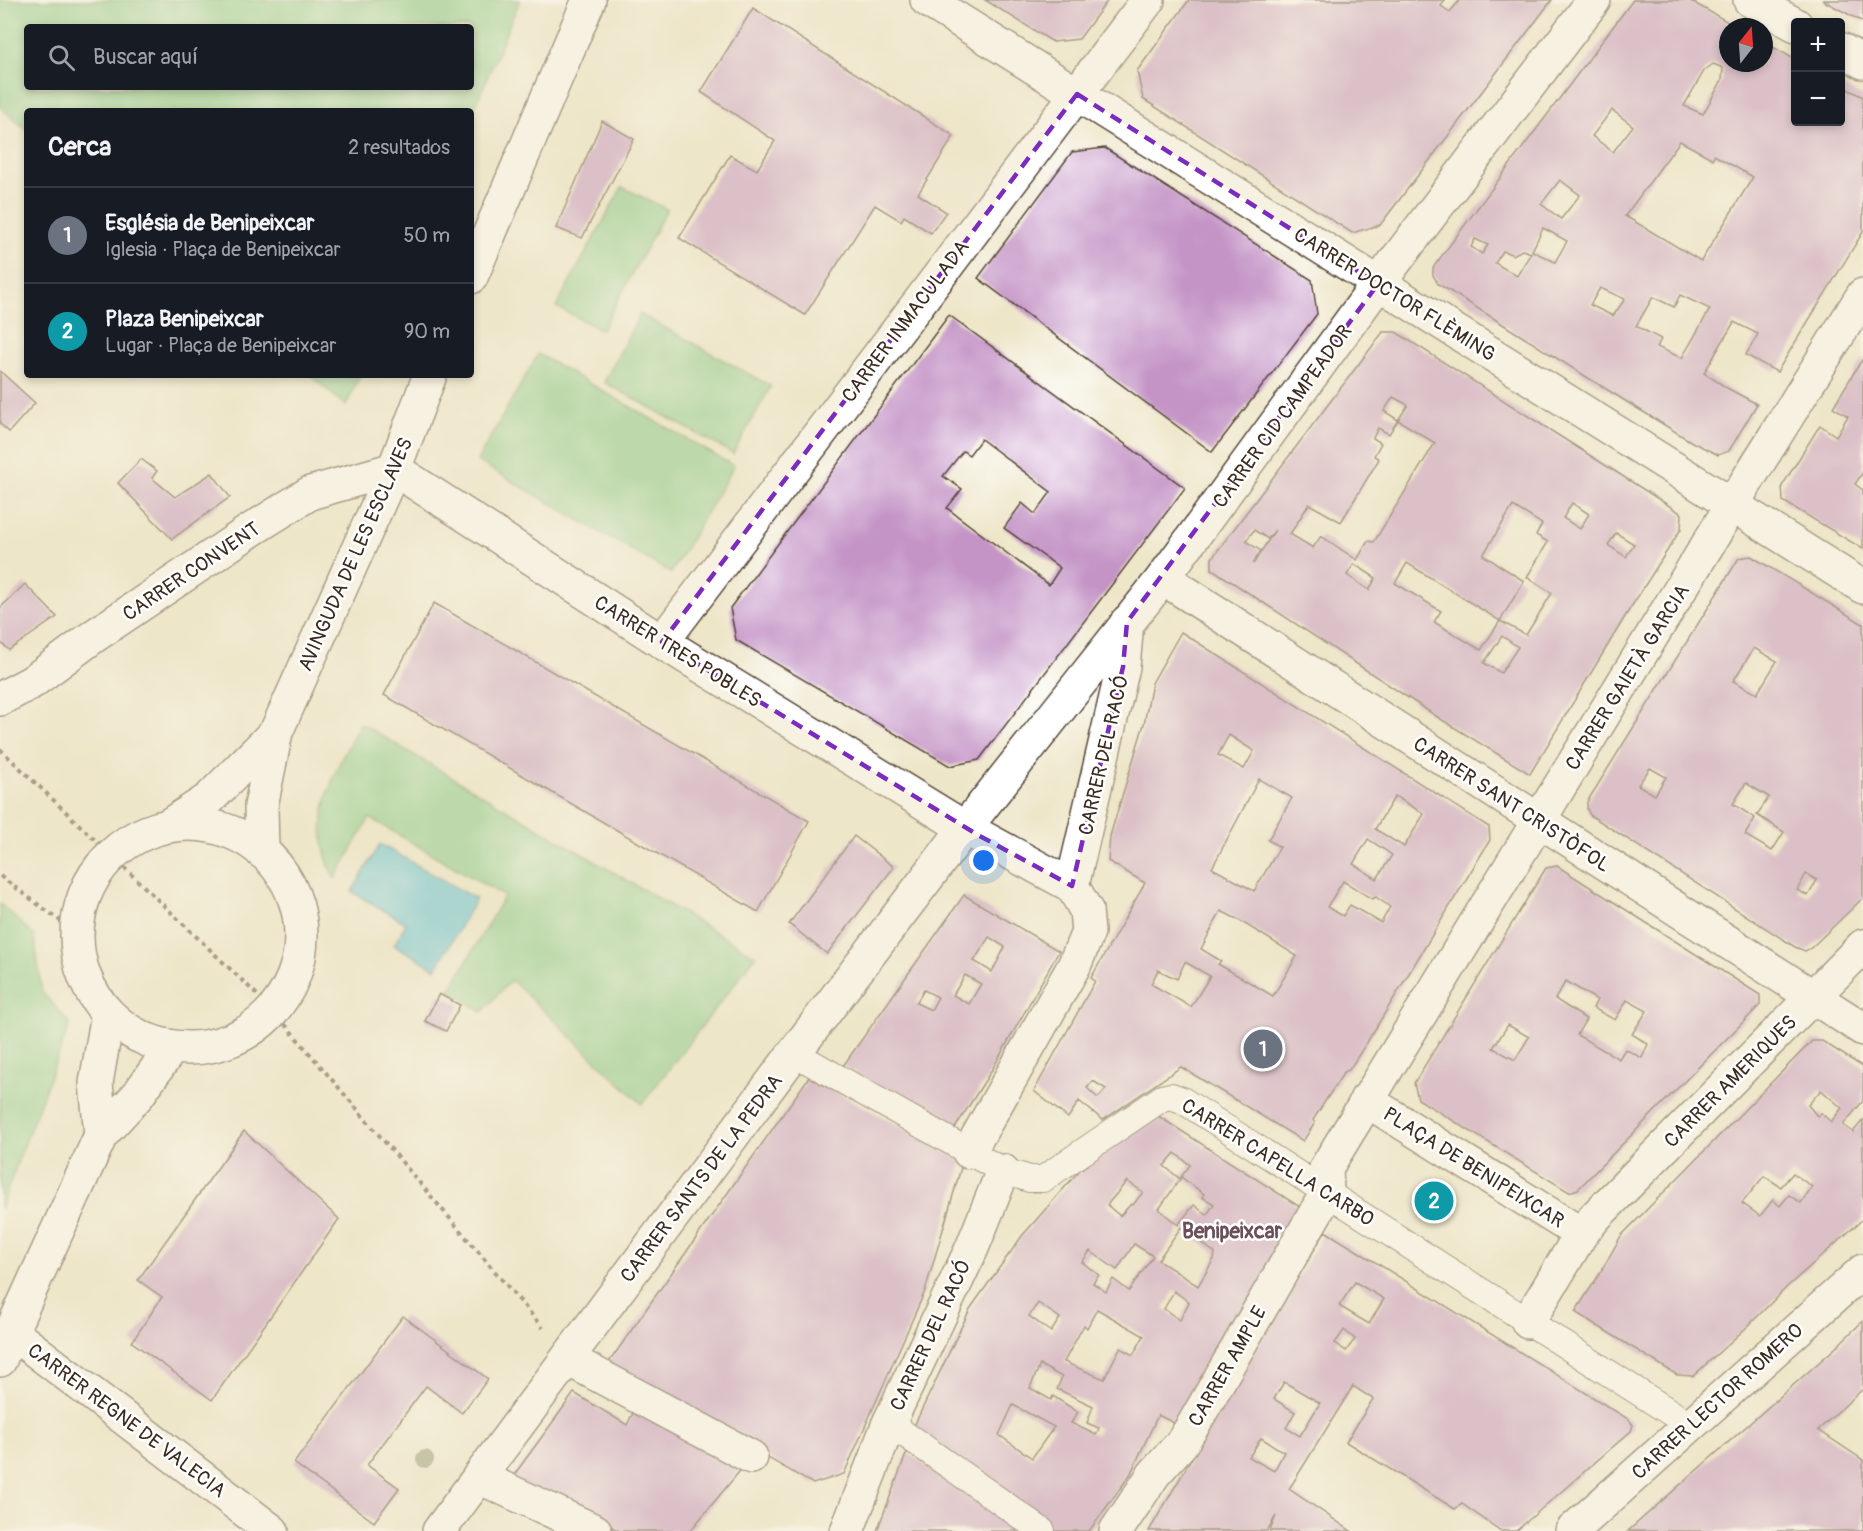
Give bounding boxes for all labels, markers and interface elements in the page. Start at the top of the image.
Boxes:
north arrow [1719,18,1773,72]
map controls [1791,18,1845,126]
button: + [1791,18,1845,72]
search box [24,24,474,90]
icon: search [45,41,78,74]
text: Buscar aquí [93,43,198,71]
button: − [1791,72,1845,126]
text: Cerca [48,131,111,163]
text: 2 resultados [348,135,450,160]
text: Església de Benipeixcar [105,209,314,237]
street label: CARRER DOCTOR FLÈMING [1289,222,1500,367]
text: 1 [64,223,71,248]
text: 50 m [403,223,450,248]
street label: CARRER INMACULADA [836,235,975,407]
text: Iglesia · Plaça de Benipeixcar [105,237,341,262]
text: Plaza Benipeixcar [105,305,264,333]
text: 2 [62,319,73,344]
text: 90 m [404,319,450,344]
street label: CARRER CID CAMPEADOR [1207,320,1357,513]
text: Lugar · Plaça de Benipeixcar [105,333,336,358]
street label: AVINGUDA DE LES ESCLAVES [293,434,418,675]
street label: CARRER CONVENT [118,516,265,627]
street label: CARRER GAIETÀ GARCIA [1560,580,1695,775]
street label: CARRER TRES POBLES [590,590,766,713]
street label: CARRER DEL RACÓ [1073,673,1134,838]
street label: CARRER SANT CRISTÒFOL [1408,731,1615,878]
your location [969,846,998,875]
street label: CARRER AMERIQUES [1659,1010,1802,1153]
pin: 1 [1244,1026,1282,1072]
street label: CARRER SANTS DE LA PEDRA [615,1069,788,1287]
street label: CARRER CAPELLA CARBO [1177,1093,1379,1232]
street label: PLAÇA DE BENIPEIXCAR [1378,1101,1569,1233]
pin: 2 [1414,1178,1454,1224]
district label: Benipeixcar [1182,1218,1282,1245]
street label: CARRER DEL RACÓ [885,1256,976,1415]
street label: CARRER AMPLE [1183,1302,1272,1431]
street label: CARRER LECTOR ROMERO [1627,1318,1808,1485]
street label: CARRER REGNE DE VALECIA [23,1338,231,1503]

